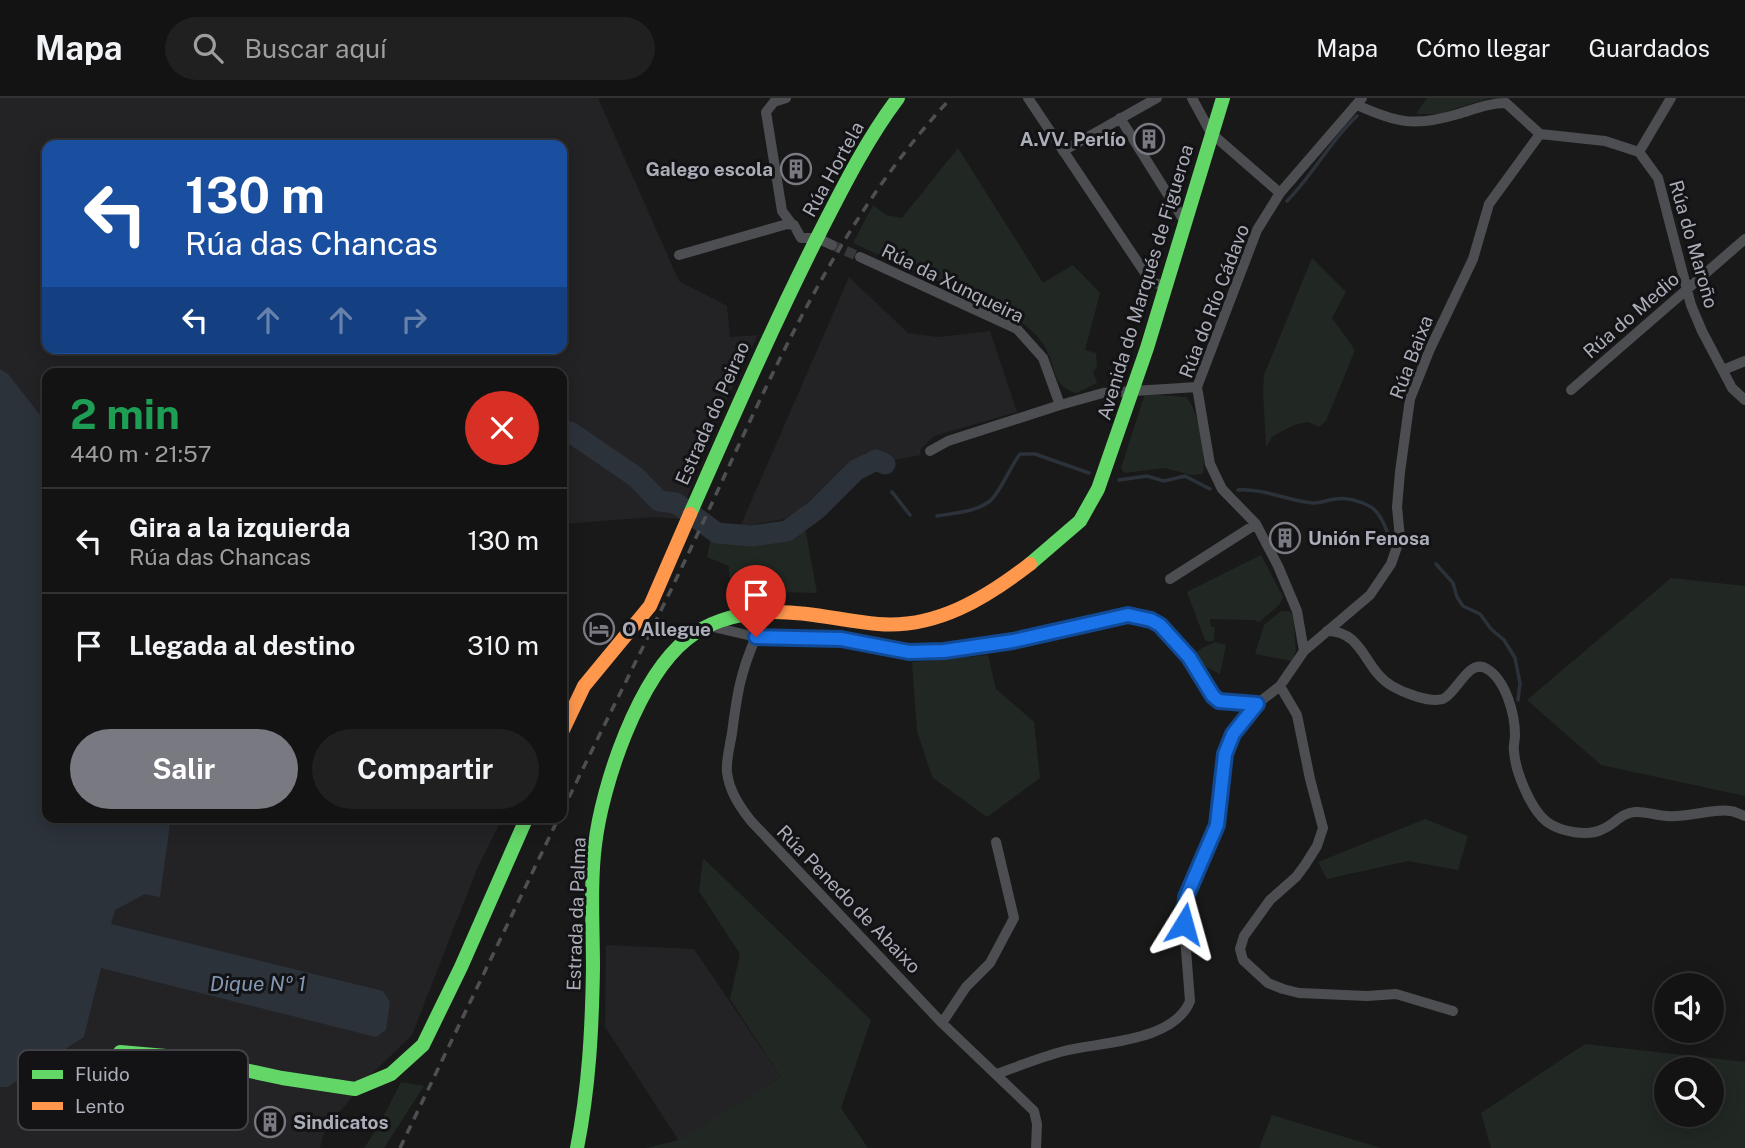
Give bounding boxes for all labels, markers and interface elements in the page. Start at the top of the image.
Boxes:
search box [165,17,655,80]
text: Mapa [35,29,123,67]
icon: search [189,29,227,67]
text: Buscar aquí [245,33,386,64]
text: Mapa [1316,34,1378,62]
text: Cómo llegar [1416,34,1550,62]
text: Guardados [1588,34,1710,62]
street label: Rúa Hortela [798,118,868,220]
building icon: A.VV. Perlío [1132,122,1166,156]
place label: A.VV. Perlío [1020,128,1126,150]
street label: Avenida do Marqués de Figueroa [1093,142,1197,422]
building icon: Galego escola [779,152,813,186]
place label: Galego escola [645,158,773,180]
text: 130 m [185,166,325,224]
icon: left [70,168,161,259]
street label: Rúa do Maroño [1665,177,1723,311]
street label: Rúa do Río Cádavo [1175,221,1253,381]
text: Rúa das Chancas [185,225,438,262]
street label: Rúa da Xunqueira [878,239,1028,327]
street label: Rúa do Medio [1579,267,1683,363]
icon: left [176,301,214,339]
icon: ahead [249,301,287,339]
icon: ahead [322,301,360,339]
icon: right [395,301,433,339]
street label: Rúa Baixa [1385,312,1437,402]
street label: Estrada do Peirao [671,338,753,488]
text: 2 min [70,389,180,438]
button: close [465,391,539,465]
text: 440 m · 21:57 [70,440,212,467]
text: Gira a la izquierda [129,512,351,543]
building icon: Unión Fenosa [1268,521,1302,555]
icon: left [70,522,108,560]
text: 130 m [467,525,539,556]
place label: Unión Fenosa [1308,527,1430,549]
text: Rúa das Chancas [129,543,311,570]
pin [726,565,786,637]
icon: arrive [737,576,775,614]
hotel icon: O Allegue [582,612,616,646]
place label: O Allegue [622,618,711,640]
icon: arrive [70,627,108,665]
text: Llegada al destino [129,630,355,661]
text: 310 m [467,630,539,661]
button: Salir [70,729,298,809]
button: Compartir [312,729,539,809]
street label: Rúa Penedo de Abaixo [773,820,925,978]
street label: Estrada da Palma [562,837,590,991]
position arrow [1147,887,1221,961]
water label: Dique Nº 1 [210,971,306,996]
map controls [1654,973,1724,1127]
button: sound [1654,973,1724,1043]
legend [18,1050,248,1130]
button: search [1654,1057,1724,1127]
text: Fluido [75,1063,130,1085]
text: Lento [75,1095,125,1117]
building icon: Sindicatos [253,1105,287,1139]
place label: Sindicatos [293,1111,389,1133]

